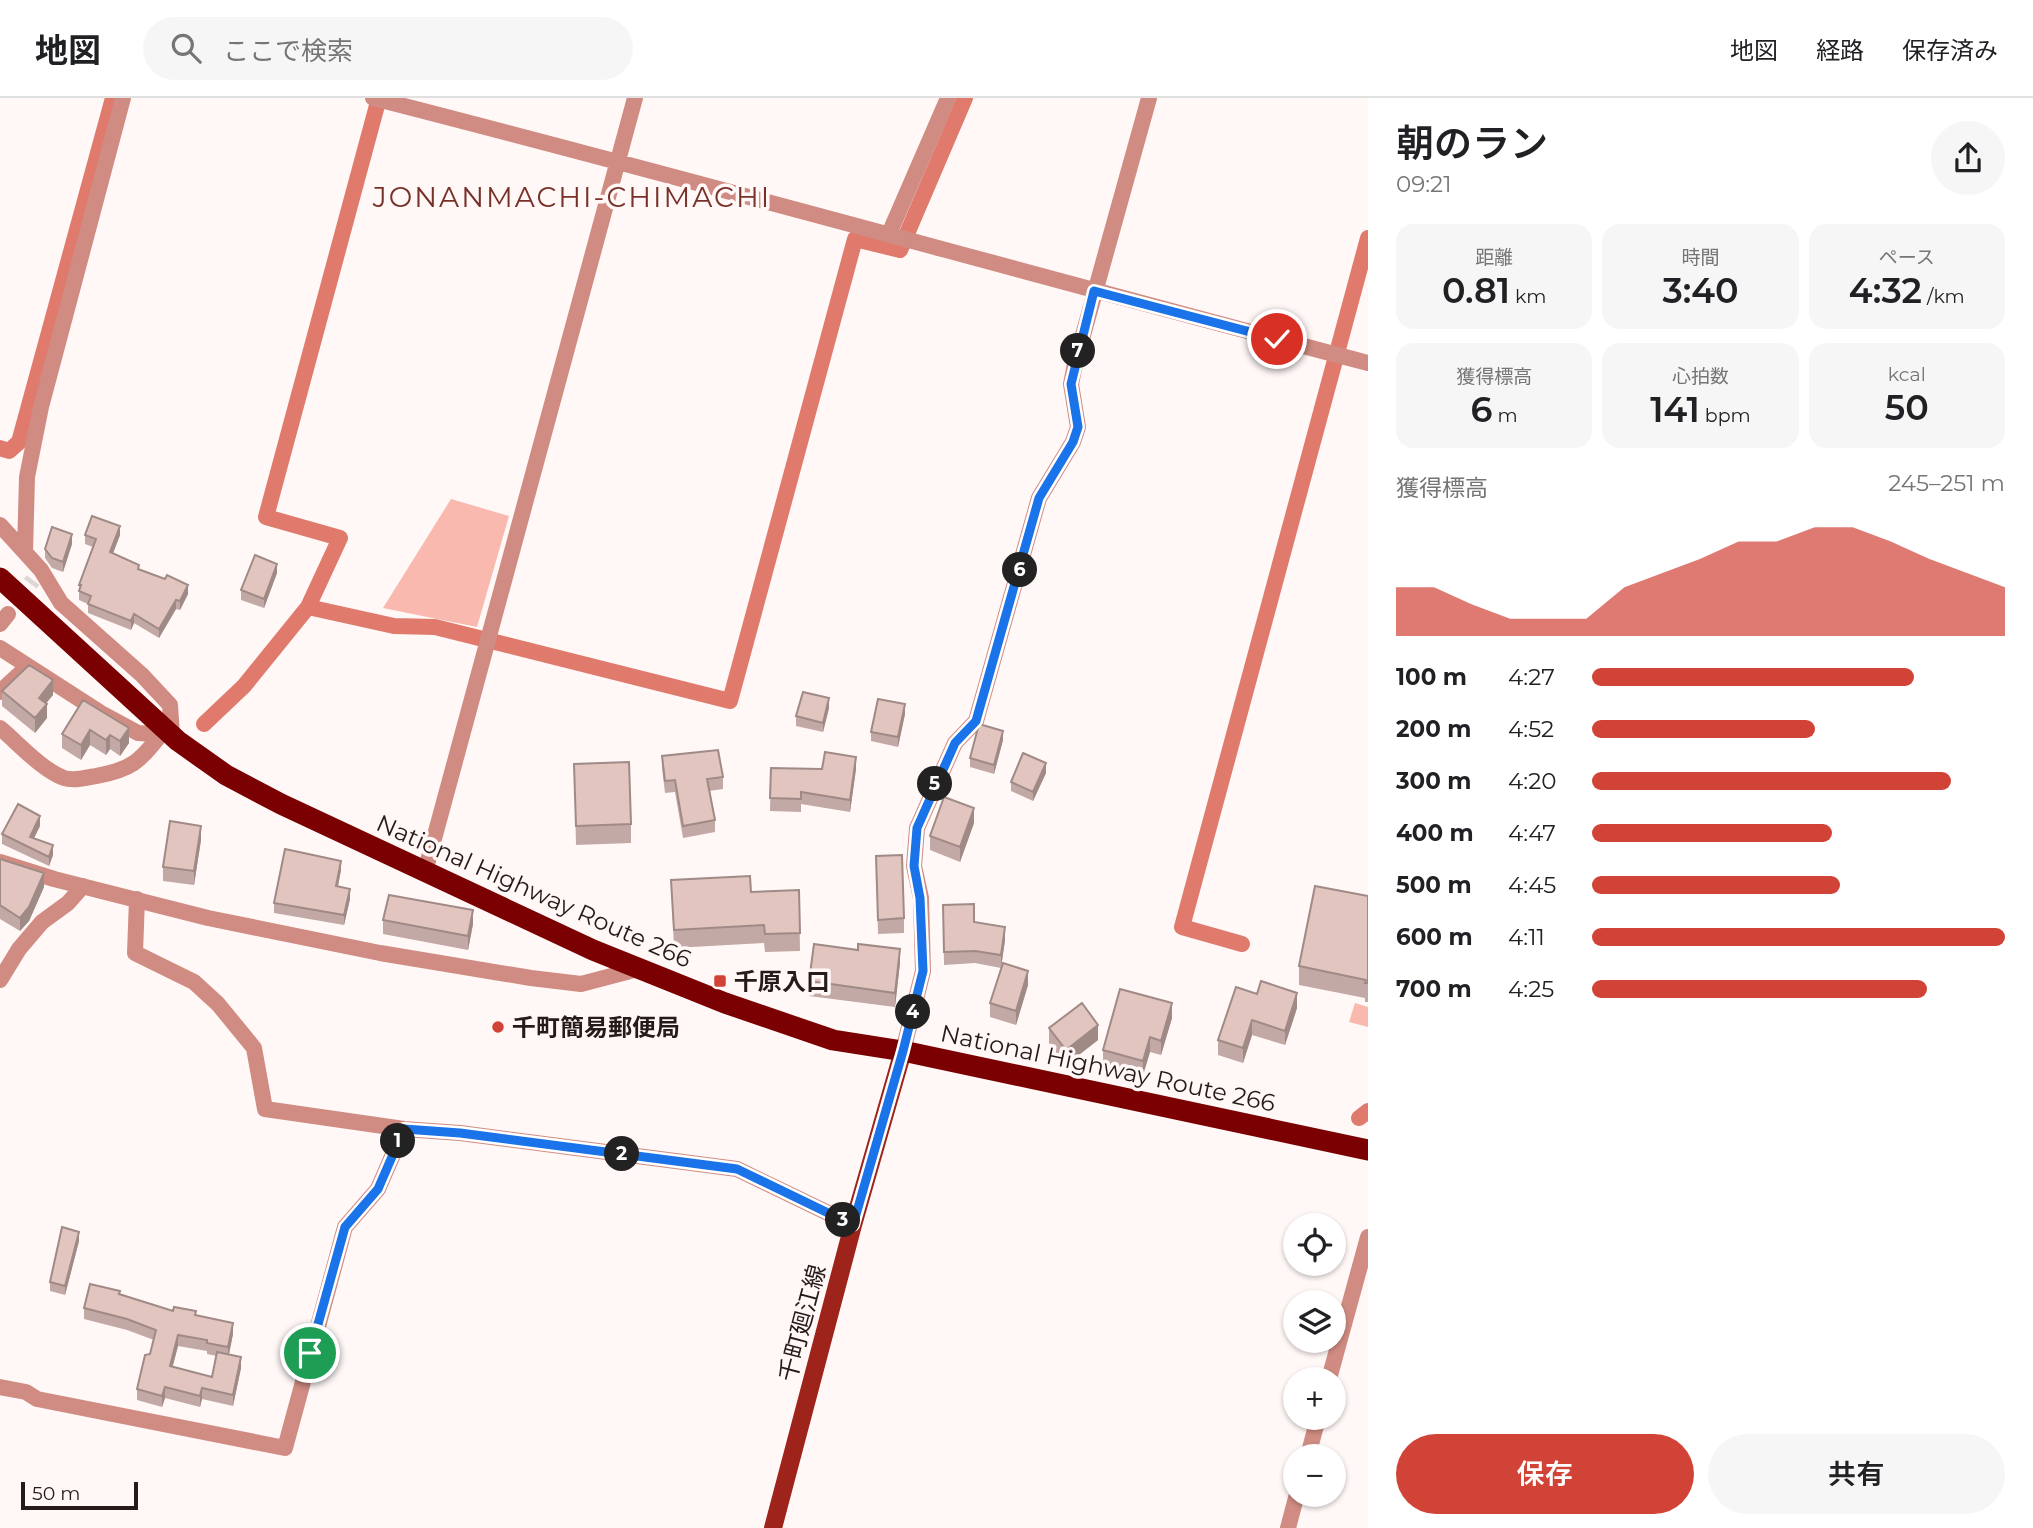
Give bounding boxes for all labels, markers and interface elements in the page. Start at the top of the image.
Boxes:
search box [143,17,633,80]
icon: search [167,29,205,67]
text: 地図 [35,30,101,70]
text: ここで検索 [223,35,353,67]
text: 地図 [1730,36,1778,65]
text: 経路 [1816,36,1864,65]
text: 保存済み [1902,36,1998,65]
text: 朝のラン [1396,120,1548,167]
button: share [1931,121,2005,195]
text: 09:21 [1396,170,1451,198]
district label: JONANMACHI-CHIMACHI [372,180,771,214]
text: 距離 [1475,246,1513,269]
text: 時間 [1681,246,1720,269]
text: ペース [1879,246,1935,269]
text: 0.81 [1442,269,1510,312]
text: 3:40 [1662,269,1739,312]
text: 4:32 [1849,269,1922,312]
text: km [1510,285,1546,308]
text: /km [1922,285,1965,308]
pin [1247,309,1307,369]
icon: check [1258,320,1296,358]
pin: 7 [1060,334,1096,368]
text: 7 [1072,339,1083,362]
text: kcal [1888,363,1926,386]
text: 獲得標高 [1456,365,1532,388]
text: 心拍数 [1672,365,1729,388]
text: 50 [1885,386,1929,429]
text: 6 [1471,388,1493,431]
text: 141 [1650,388,1700,431]
text: m [1493,404,1518,427]
text: bpm [1700,404,1751,427]
text: 245–251 m [1888,469,2005,497]
text: 獲得標高 [1396,474,1488,502]
pin: 6 [1002,552,1038,588]
text: 6 [1013,558,1026,581]
text: 100 m [1396,663,1467,691]
text: 4:27 [1508,663,1555,691]
text: 200 m [1396,715,1471,743]
text: 4:52 [1508,715,1554,743]
pin: 5 [918,766,953,802]
text: 300 m [1396,767,1472,795]
text: 4:20 [1508,767,1556,795]
text: 5 [929,772,940,795]
street label: National Highway Route 266 [372,808,696,974]
text: 400 m [1396,819,1474,847]
text: 4:47 [1508,819,1556,847]
text: 500 m [1396,871,1472,899]
text: 4:45 [1508,871,1556,899]
text: 600 m [1396,923,1473,951]
text: 4:11 [1508,923,1545,951]
place label: 千原入口 [734,967,830,996]
marker: 千原入口 [712,973,728,989]
text: 700 m [1396,975,1472,1003]
text: 4:25 [1508,975,1554,1003]
pin: 4 [895,995,930,1030]
text: 4 [906,1000,919,1023]
place label: 千町簡易郵便局 [512,1013,680,1042]
street label: National Highway Route 266 [938,1018,1278,1118]
marker: 千町簡易郵便局 [490,1019,506,1035]
pin: 1 [380,1124,416,1158]
text: 1 [394,1129,401,1152]
pin: 2 [604,1136,640,1172]
text: 2 [616,1142,627,1165]
pin: 3 [826,1202,860,1238]
text: 3 [837,1208,848,1231]
map controls [1283,1213,1346,1507]
button: locate [1283,1213,1346,1276]
street label: 千町廻江線 [772,1261,832,1385]
button: layers [1283,1290,1346,1353]
pin [280,1323,340,1383]
icon: arrive [291,1334,329,1372]
button: + [1283,1367,1346,1430]
button: 保存 [1396,1434,1694,1514]
button: 共有 [1708,1434,2005,1514]
button: − [1283,1444,1346,1507]
scale bar [21,1479,138,1511]
text: 50 m [32,1482,80,1505]

